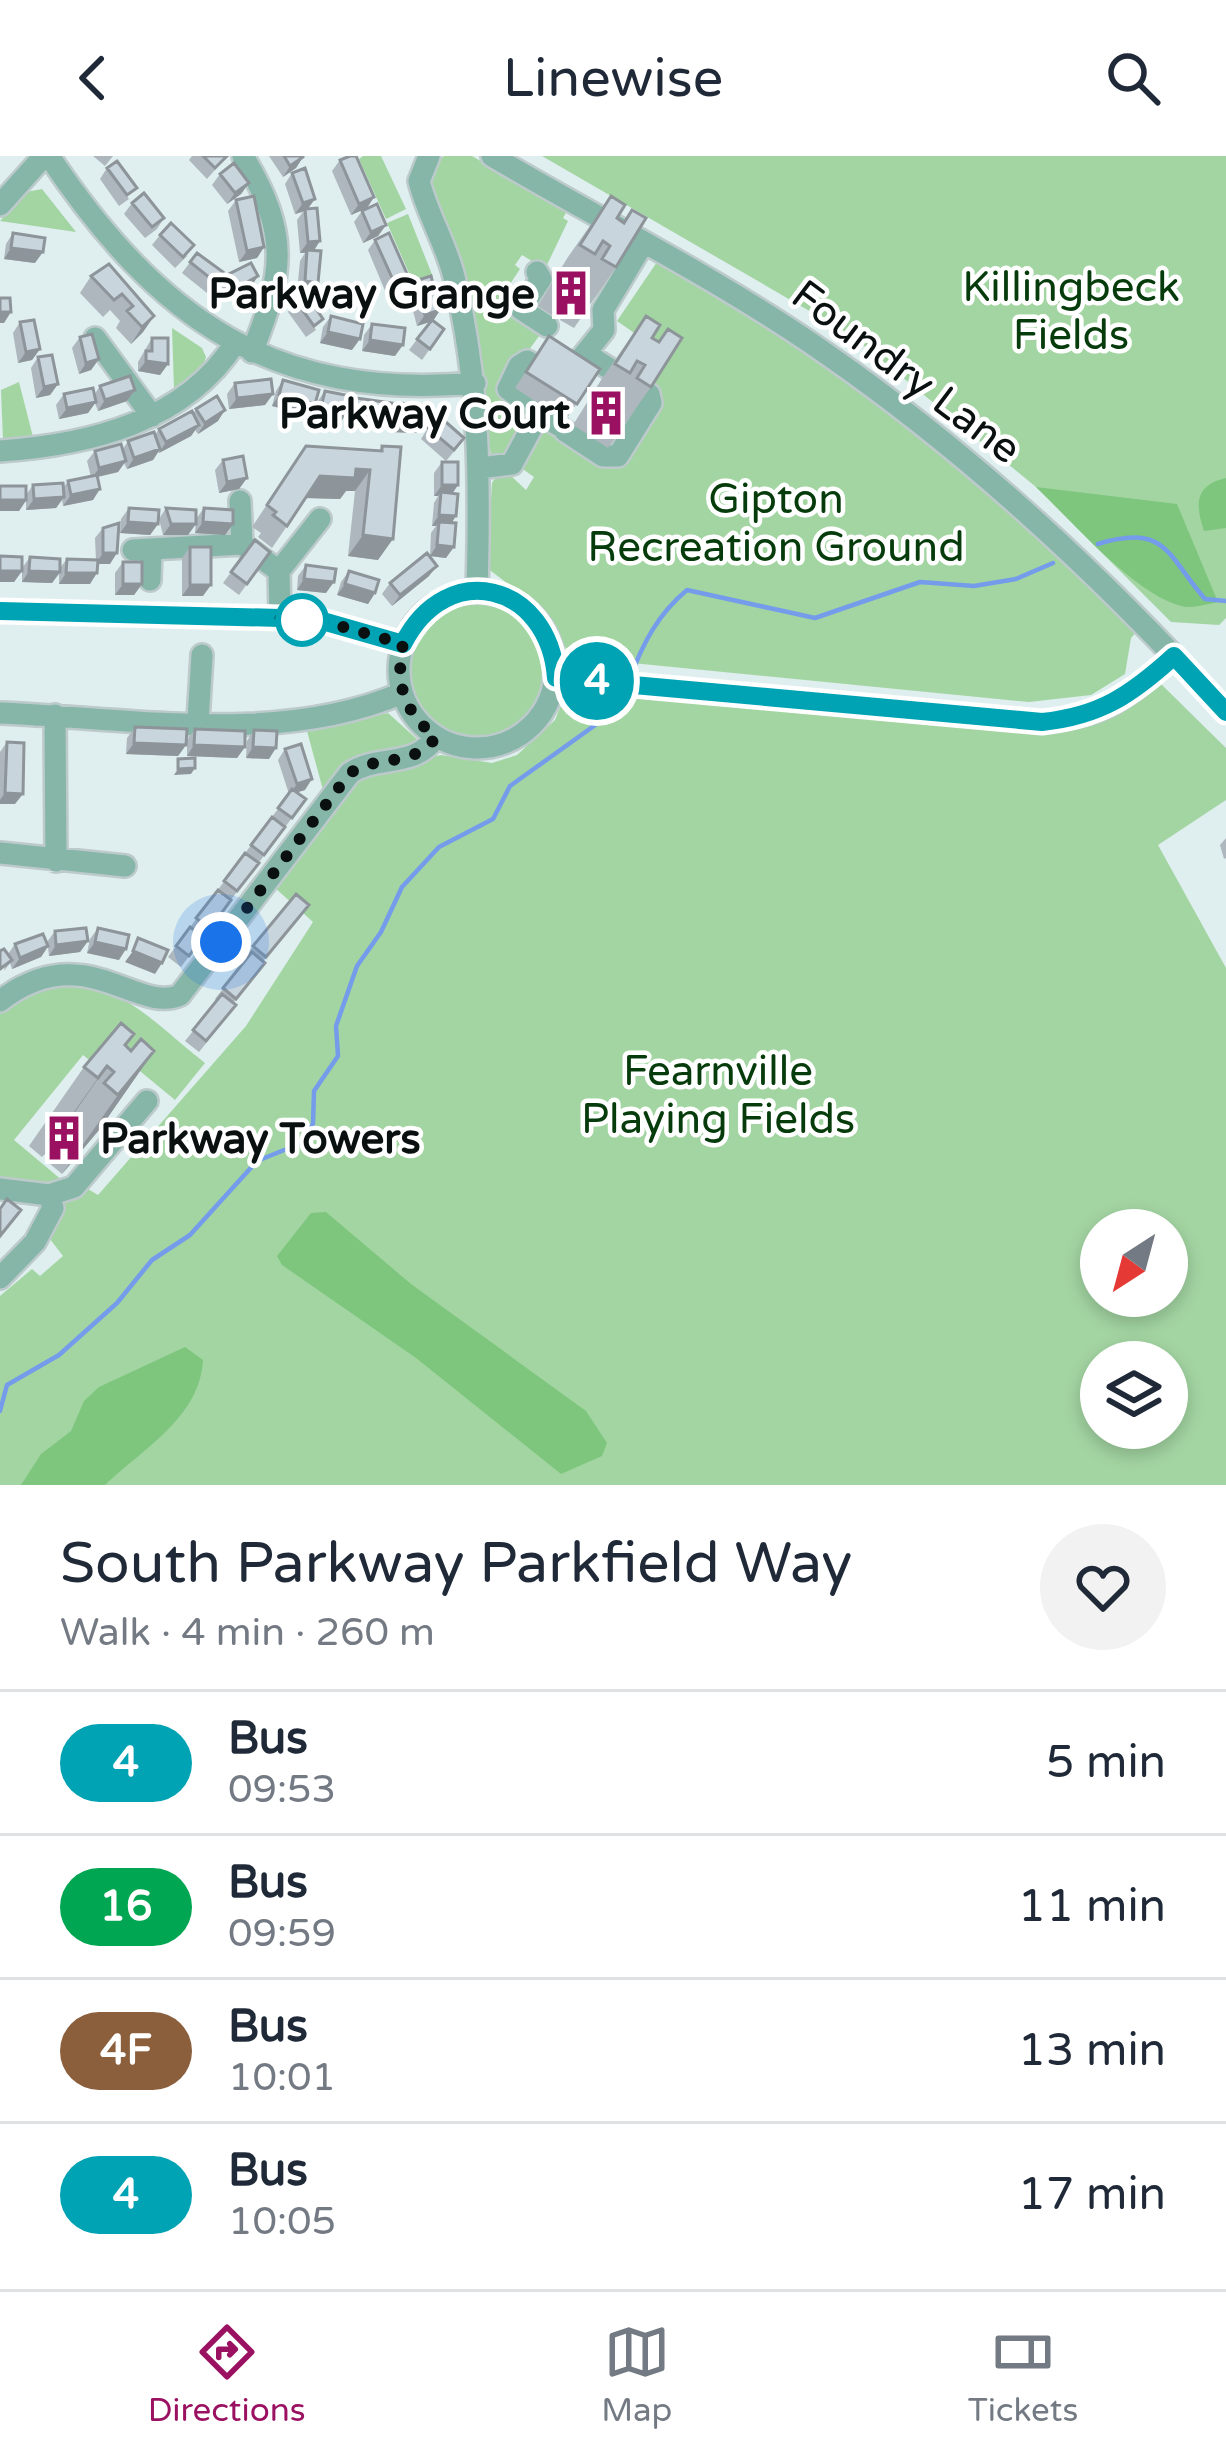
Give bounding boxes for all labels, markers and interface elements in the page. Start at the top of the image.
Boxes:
icon: back [60,45,126,111]
icon: search [1100,45,1166,111]
text: Linewise [503,46,723,111]
park label: Killingbeck Fields [962,262,1180,361]
building icon: Parkway Grange [546,268,596,318]
place label: Parkway Grange [208,269,535,320]
street label: Foundry Lane [781,269,1031,475]
building icon: Parkway Court [581,388,631,438]
place label: Parkway Court [279,389,570,440]
park label: Gipton Recreation Ground [587,474,965,573]
unlabelled marker [277,595,327,645]
line badge: 4 [558,642,636,720]
text: 4 [584,655,610,706]
your location [191,912,251,972]
park label: Fearnville Playing Fields [581,1046,855,1145]
building icon: Parkway Towers [39,1113,89,1163]
place label: Parkway Towers [100,1114,421,1165]
north arrow [1080,1209,1188,1317]
map controls [1080,1209,1188,1449]
button: layers [1080,1341,1188,1449]
button: heart [1040,1524,1166,1650]
text: South Parkway Parkfield Way [60,1530,852,1598]
text: Walk · 4 min · 260 m [60,1609,435,1656]
text: Bus [228,1712,308,1766]
text: 5 min [1046,1736,1166,1790]
text: 4 [113,1737,139,1788]
text: 09:53 [228,1766,336,1813]
text: Bus [228,1856,308,1910]
text: 11 min [1018,1880,1166,1934]
text: 16 [100,1881,152,1932]
text: 09:59 [228,1910,336,1957]
text: Bus [228,2000,308,2054]
text: 13 min [1018,2024,1166,2078]
text: 4F [100,2025,152,2076]
text: 10:01 [228,2054,336,2101]
text: Bus [228,2144,308,2198]
text: 17 min [1018,2168,1166,2222]
text: 4 [113,2169,139,2220]
text: 10:05 [228,2198,336,2245]
tab: Directions [148,2319,306,2430]
tab: Map [601,2319,672,2430]
tab: Tickets [968,2319,1078,2430]

